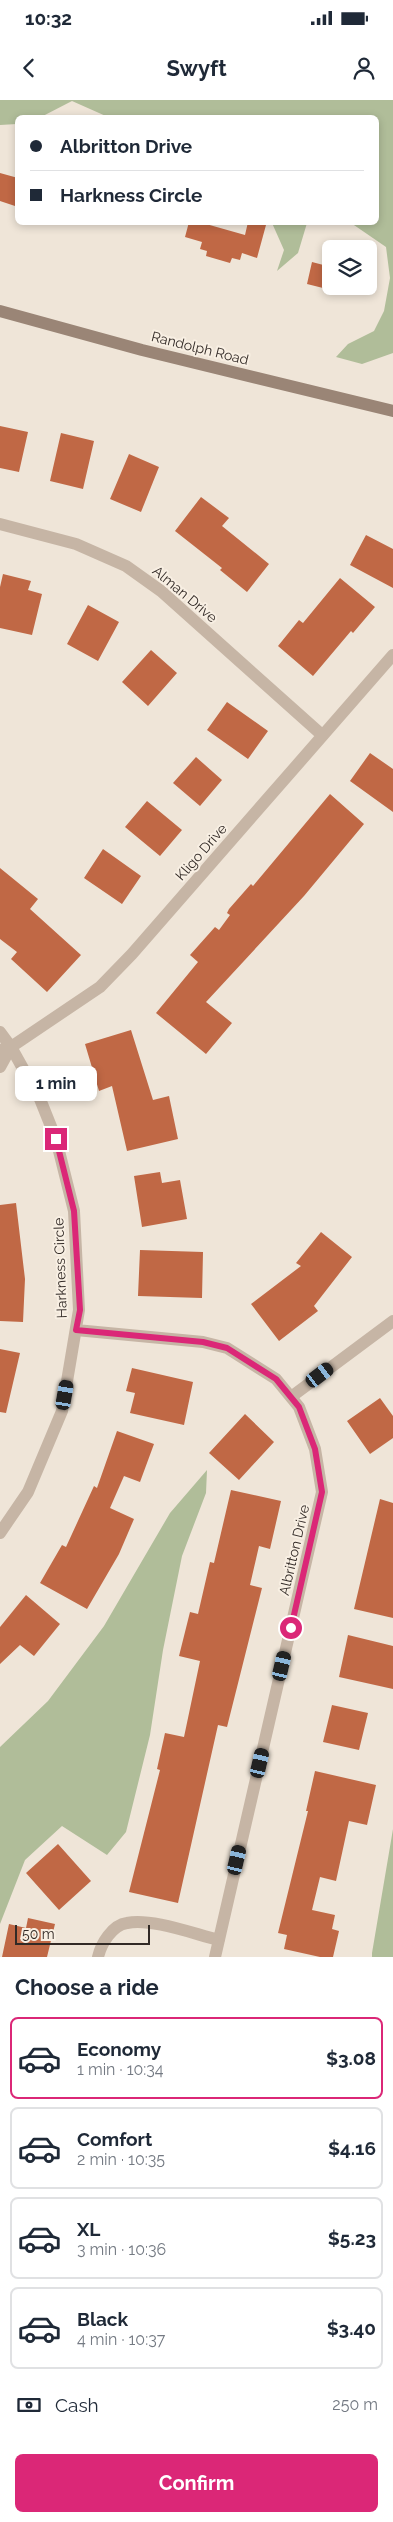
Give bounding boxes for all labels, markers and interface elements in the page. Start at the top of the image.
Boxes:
text: 10:32 [25,7,72,29]
icon: back [15,54,43,82]
icon: person [350,54,378,82]
text: Swyft [166,55,227,81]
text: Albritton Drive [60,135,192,157]
text: Harkness Circle [60,184,202,206]
map controls [322,240,377,295]
button: layers [322,240,377,295]
street label: Randolph Road [150,328,250,368]
street label: Alman Drive [150,563,220,625]
street label: Kligo Drive [172,820,230,884]
callout: 1 min [15,1066,97,1102]
text: 1 min [36,1074,76,1093]
route end [45,1128,67,1150]
street label: Harkness Circle [50,1217,70,1319]
car [303,1360,336,1390]
car [55,1379,74,1411]
street label: Albritton Drive [276,1503,312,1597]
route start [280,1617,302,1639]
car [271,1650,292,1682]
car [249,1747,270,1779]
car [226,1844,247,1876]
scale bar [15,1922,150,1945]
text: 50 m [22,1926,55,1942]
text: Choose a ride [15,1974,159,2000]
icon: car [17,2036,62,2081]
text: Economy [77,2038,161,2060]
text: $3.08 [326,2047,376,2069]
text: 1 min · 10:34 [77,2060,164,2079]
icon: car [17,2126,62,2171]
text: Comfort [77,2128,152,2150]
text: $4.16 [328,2137,376,2159]
text: 2 min · 10:35 [77,2150,165,2169]
icon: car [17,2216,62,2261]
text: XL [77,2218,100,2240]
text: $5.23 [328,2227,376,2249]
text: 3 min · 10:36 [77,2240,166,2259]
icon: car [17,2306,62,2351]
text: Black [77,2308,128,2330]
text: $3.40 [327,2317,376,2339]
text: 4 min · 10:37 [77,2330,165,2349]
icon: cash [15,2391,43,2419]
text: Cash [55,2394,99,2416]
text: 250 m [332,2395,378,2414]
button: Confirm [15,2454,378,2512]

